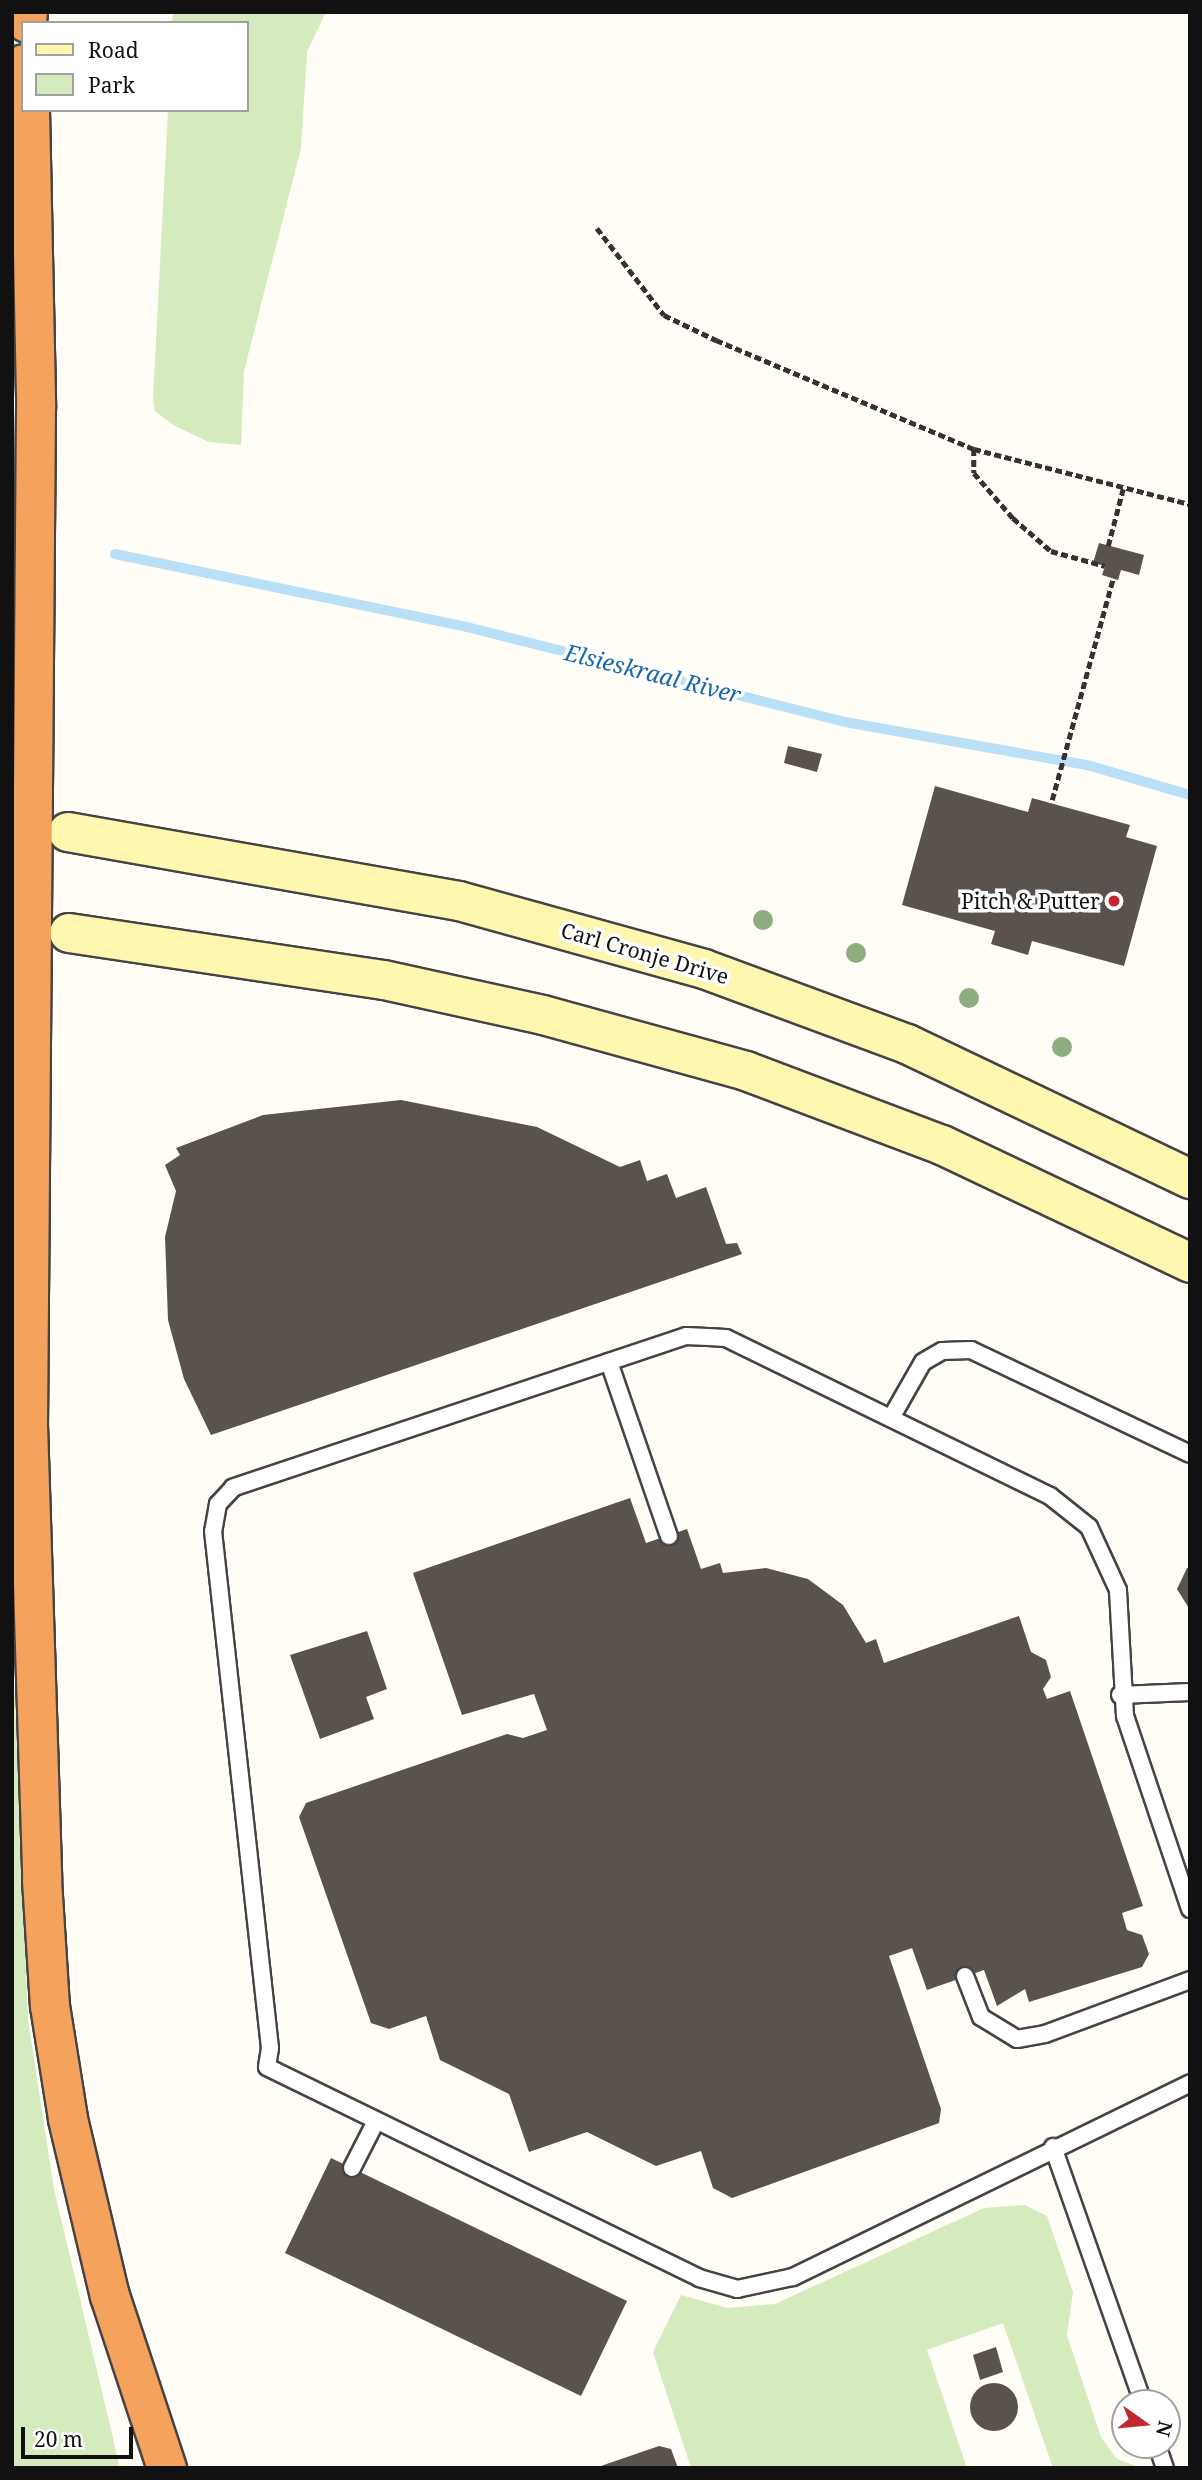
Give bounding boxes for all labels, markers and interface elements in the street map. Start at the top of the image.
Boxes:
legend [21,21,248,112]
text: Road [88,36,139,64]
text: Park [88,71,135,99]
water label: Elsieskraal River [562,638,744,708]
place label: Pitch & Putter [961,888,1100,914]
marker: Pitch & Putter [1106,893,1122,909]
street label: Carl Cronje Drive [558,917,732,989]
north arrow [1111,2389,1181,2459]
scale bar [24,2414,136,2458]
text: N [1150,2418,1179,2440]
text: 20 m [34,2425,83,2453]

